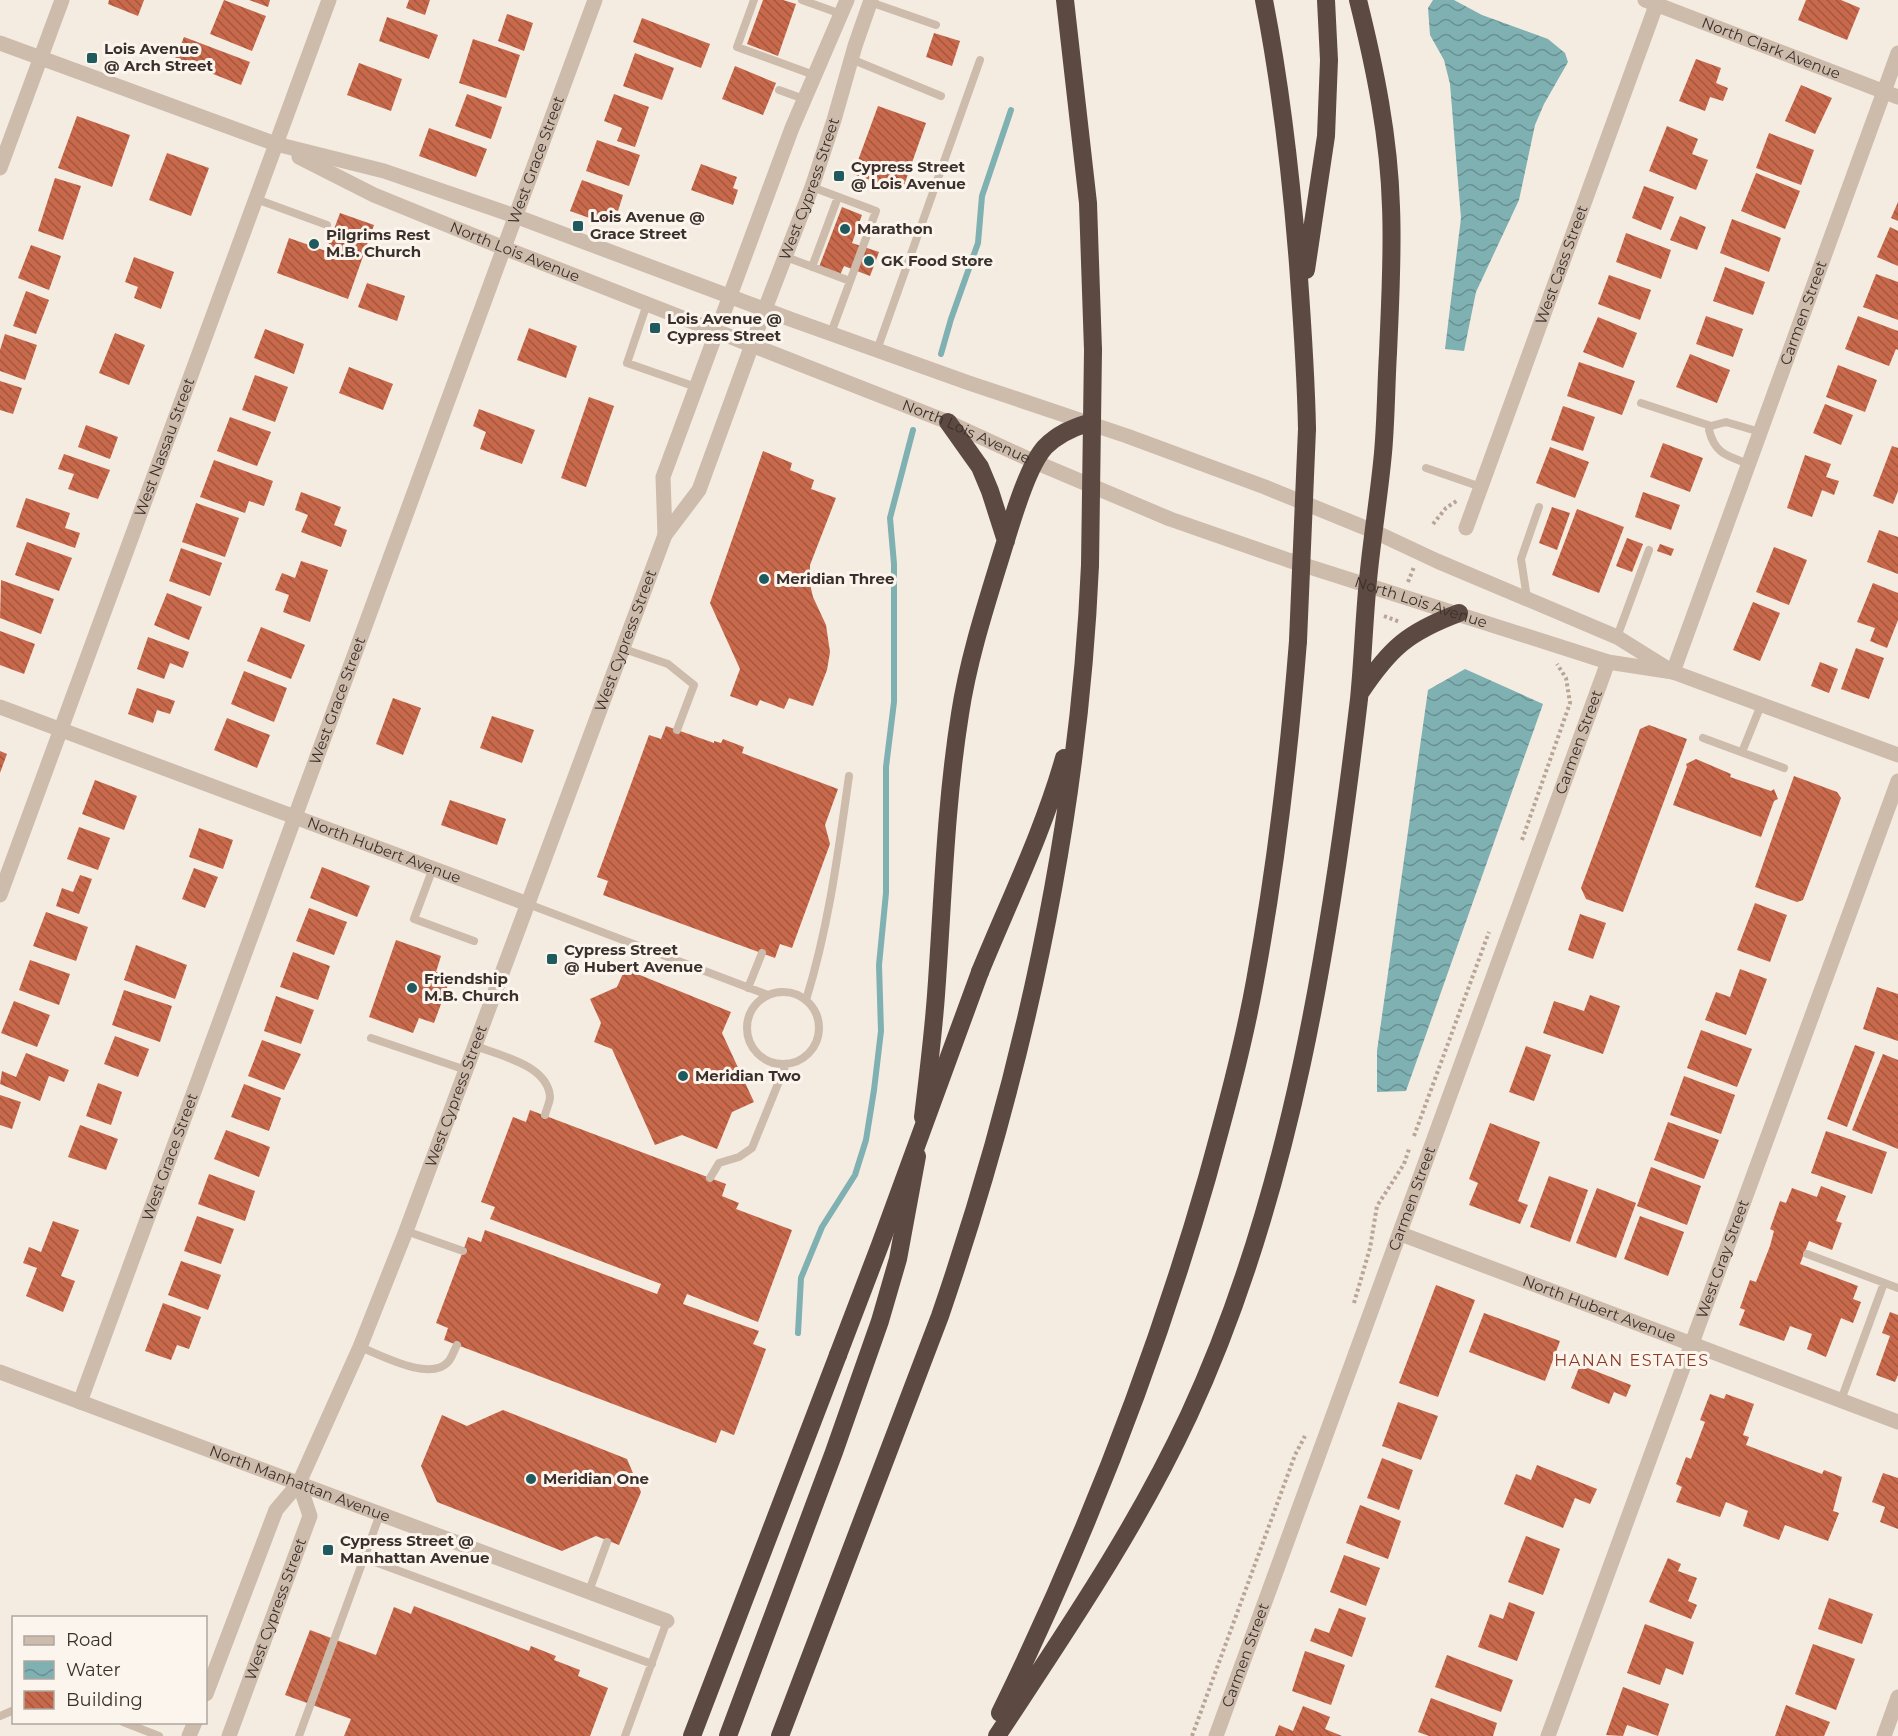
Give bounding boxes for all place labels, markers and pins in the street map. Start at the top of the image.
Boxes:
place label: Lois Avenue @ Arch Street [104,39,213,75]
marker: Lois Avenue @ Arch Street [85,51,99,65]
place label: Cypress Street @ Lois Avenue [851,157,966,193]
marker: Cypress Street @ Lois Avenue [832,169,846,183]
place label: Lois Avenue @ Grace Street [590,207,705,243]
marker: Lois Avenue @ Grace Street [571,219,585,233]
place label: Marathon [857,219,933,238]
marker: Marathon [838,222,852,236]
place label: Pilgrims Rest M.B. Church [326,225,431,261]
marker: Pilgrims Rest M.B. Church [307,237,321,251]
place label: GK Food Store [881,251,993,270]
marker: GK Food Store [862,254,876,268]
place label: Lois Avenue @ Cypress Street [667,309,782,345]
marker: Lois Avenue @ Cypress Street [648,321,662,335]
place label: Meridian Three [776,569,894,588]
marker: Meridian Three [757,572,771,586]
place label: Cypress Street @ Hubert Avenue [564,940,703,976]
marker: Cypress Street @ Hubert Avenue [545,952,559,966]
place label: Friendship M.B. Church [424,969,519,1005]
marker: Friendship M.B. Church [405,981,419,995]
place label: Meridian Two [695,1066,801,1085]
marker: Meridian Two [676,1069,690,1083]
place label: Meridian One [543,1469,649,1488]
marker: Meridian One [524,1472,538,1486]
place label: Cypress Street @ Manhattan Avenue [340,1531,489,1567]
marker: Cypress Street @ Manhattan Avenue [321,1543,335,1557]

